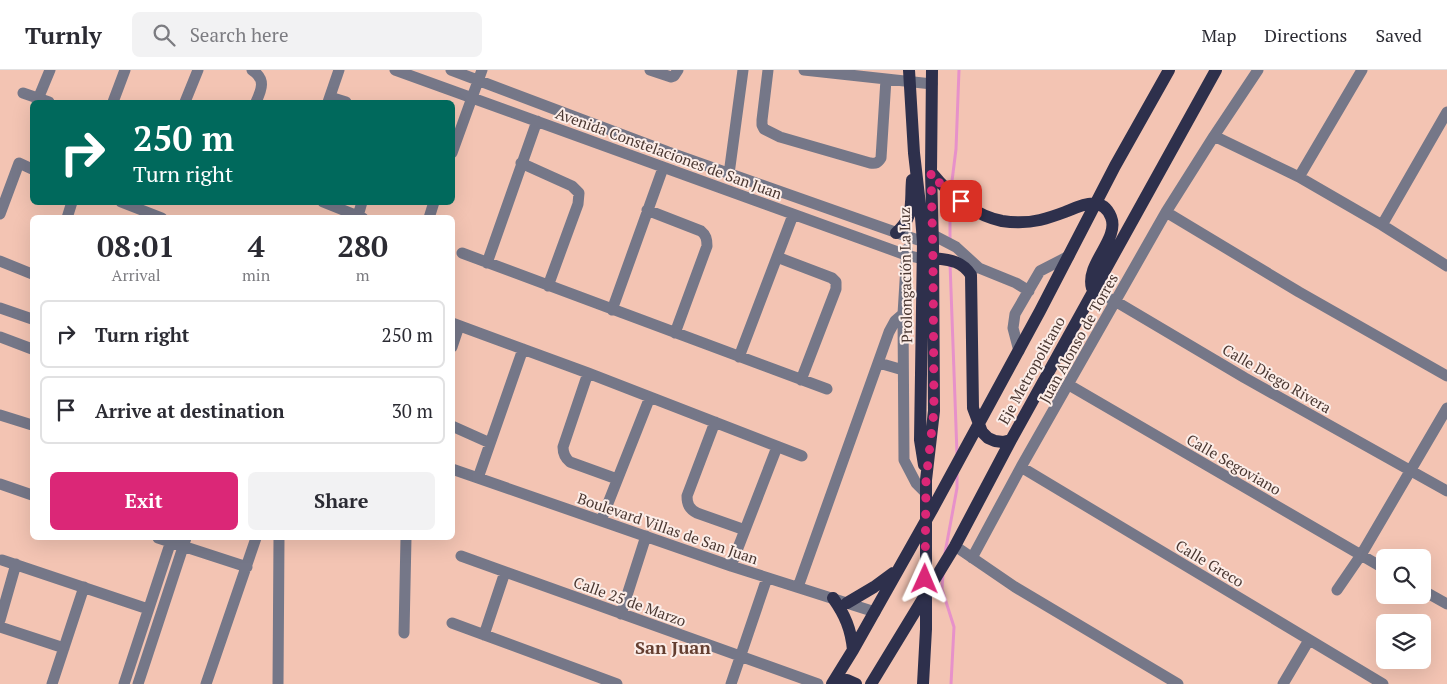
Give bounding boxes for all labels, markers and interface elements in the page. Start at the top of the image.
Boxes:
search box [132,12,482,57]
text: Turnly [25,19,102,51]
icon: search [150,21,178,49]
text: Search here [190,22,288,47]
text: Map [1201,23,1236,47]
text: Directions [1264,23,1347,47]
text: Saved [1375,23,1422,47]
street label: Avenida Constelaciones de San Juan [553,103,785,203]
text: 250 m [133,115,234,161]
icon: right [50,120,115,185]
text: Turn right [133,159,233,188]
pin [940,180,982,222]
icon: arrive [947,187,975,215]
street label: Prolongación La Luz [894,207,916,343]
text: 08:01 [97,226,175,266]
text: 4 [248,226,265,266]
text: 280 [337,226,388,266]
text: Arrival [111,264,161,286]
text: min [242,264,270,286]
text: m [356,264,369,286]
street label: Juan Alonso de Torres [1034,269,1122,407]
street label: Eje Metropolitano [993,312,1069,428]
icon: right [52,320,80,348]
text: Turn right [95,322,189,347]
text: 250 m [382,322,433,347]
street label: Calle Diego Rivera [1219,339,1335,417]
icon: arrive [52,396,80,424]
text: Arrive at destination [95,398,284,423]
text: 30 m [392,398,433,423]
street label: Calle Segoviano [1183,429,1285,499]
button: Exit [50,472,238,530]
button: Share [248,472,435,530]
street label: Boulevard Villas de San Juan [575,488,761,568]
street label: Calle Greco [1172,535,1248,591]
map controls [1376,549,1431,669]
button: search [1376,549,1431,604]
position arrow [898,552,950,604]
street label: Calle 25 de Marzo [571,571,689,631]
button: layers [1376,614,1431,669]
district label: San Juan [635,635,711,659]

